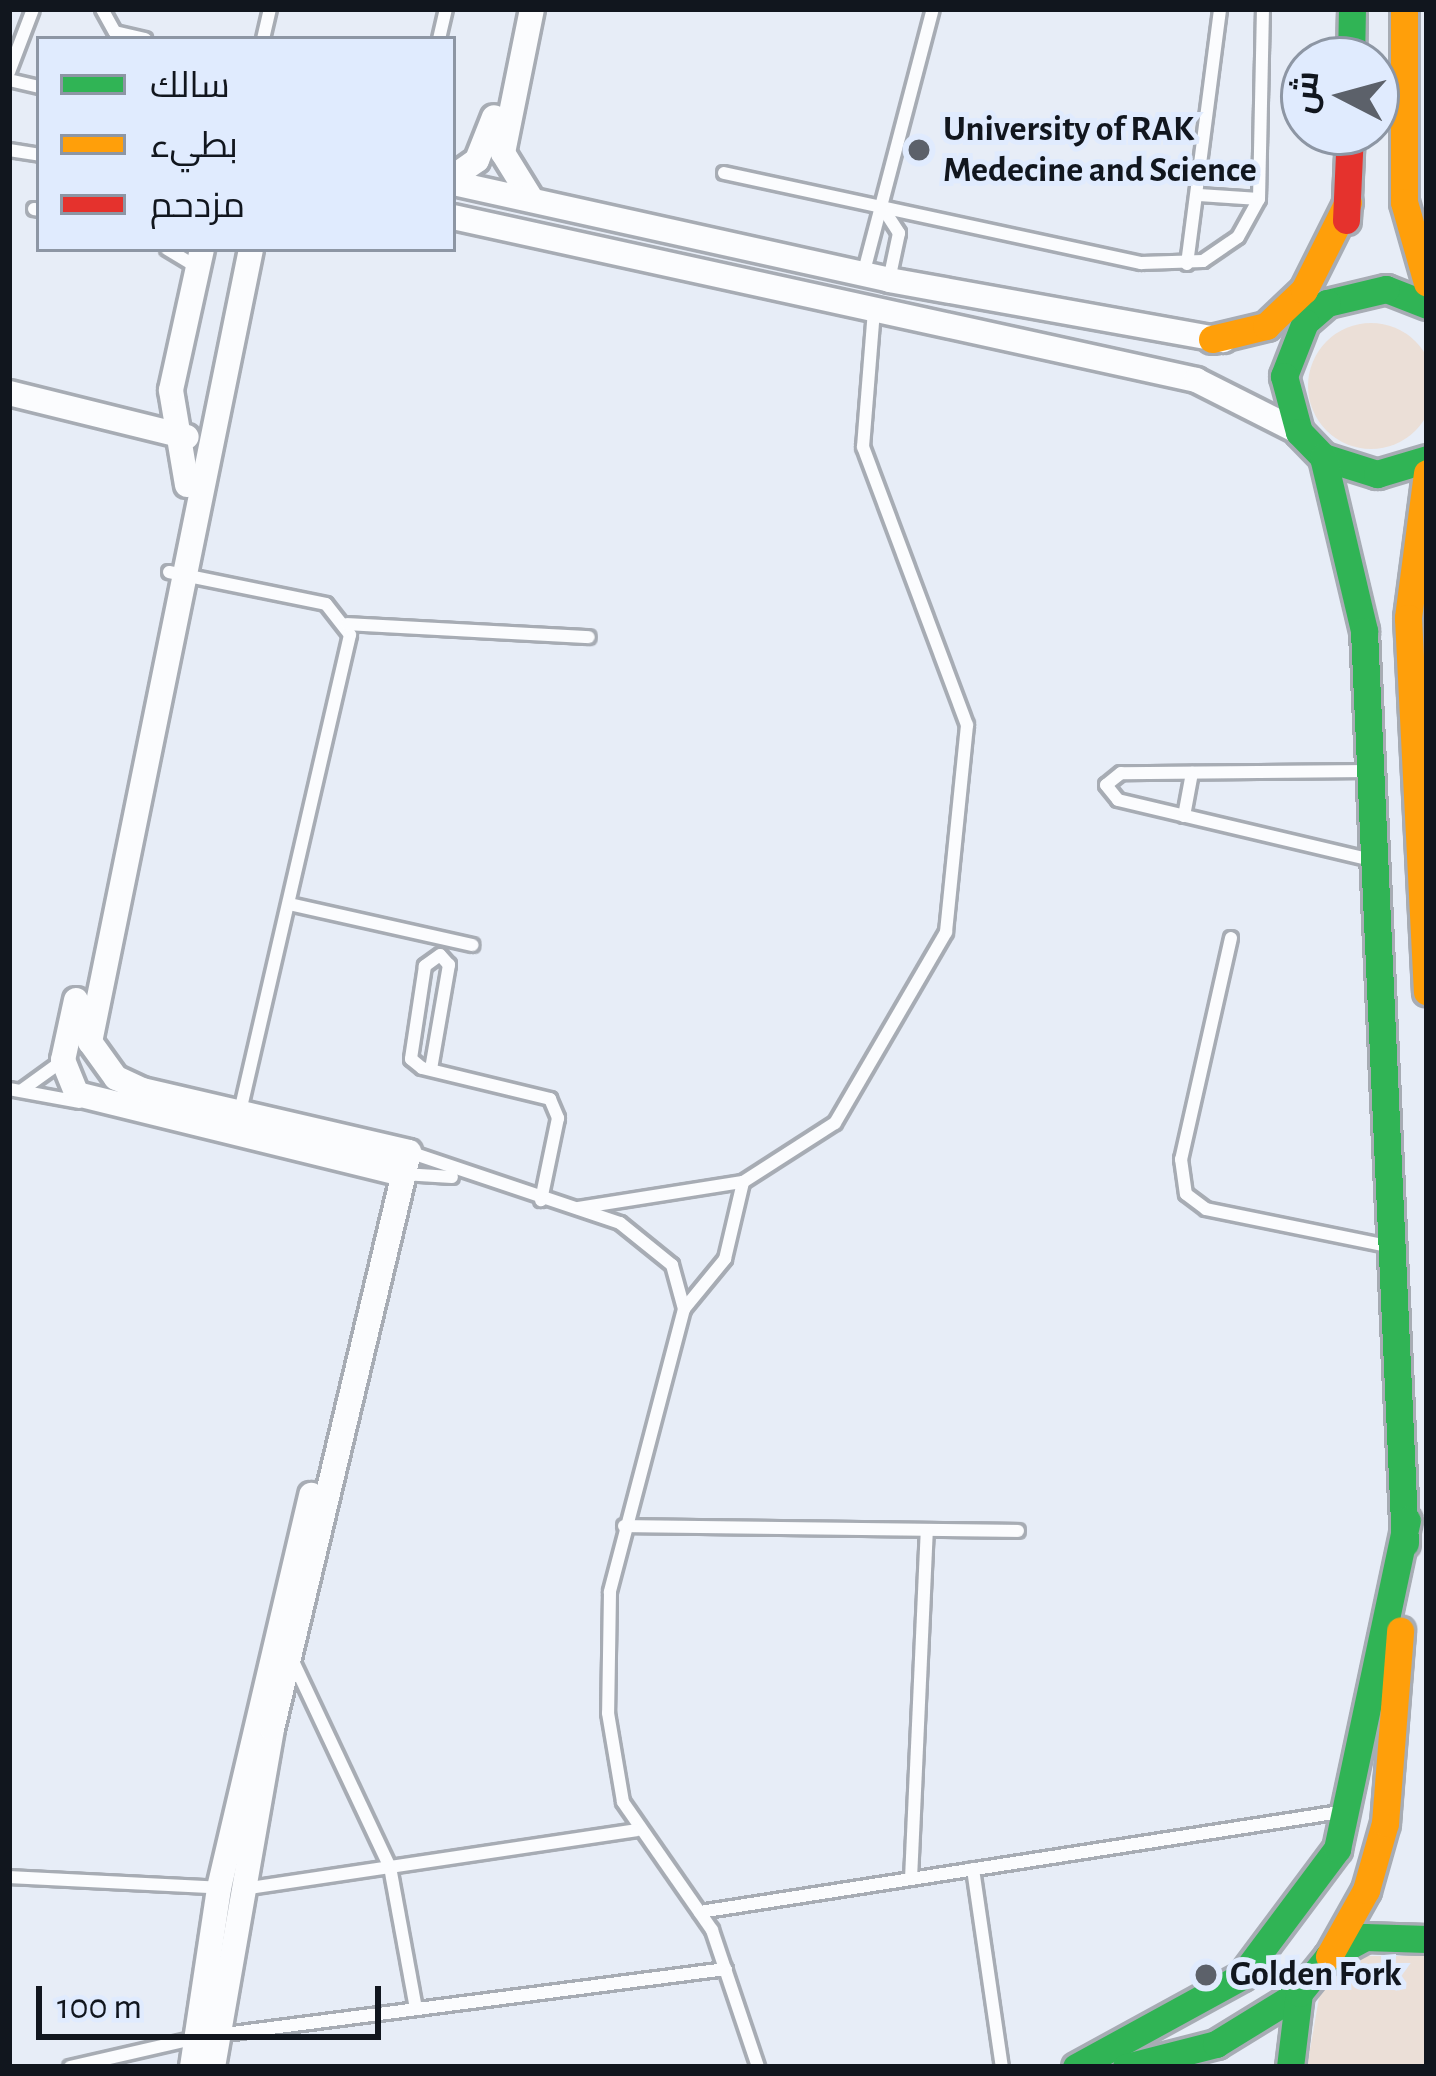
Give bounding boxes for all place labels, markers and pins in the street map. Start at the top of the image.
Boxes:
place label: University of RAK Medecine and Science [943,107,1257,192]
marker: University of RAK Medecine and Science [906,137,932,163]
place label: Golden Fork [1230,1953,1402,1997]
marker: Golden Fork [1193,1962,1219,1988]

